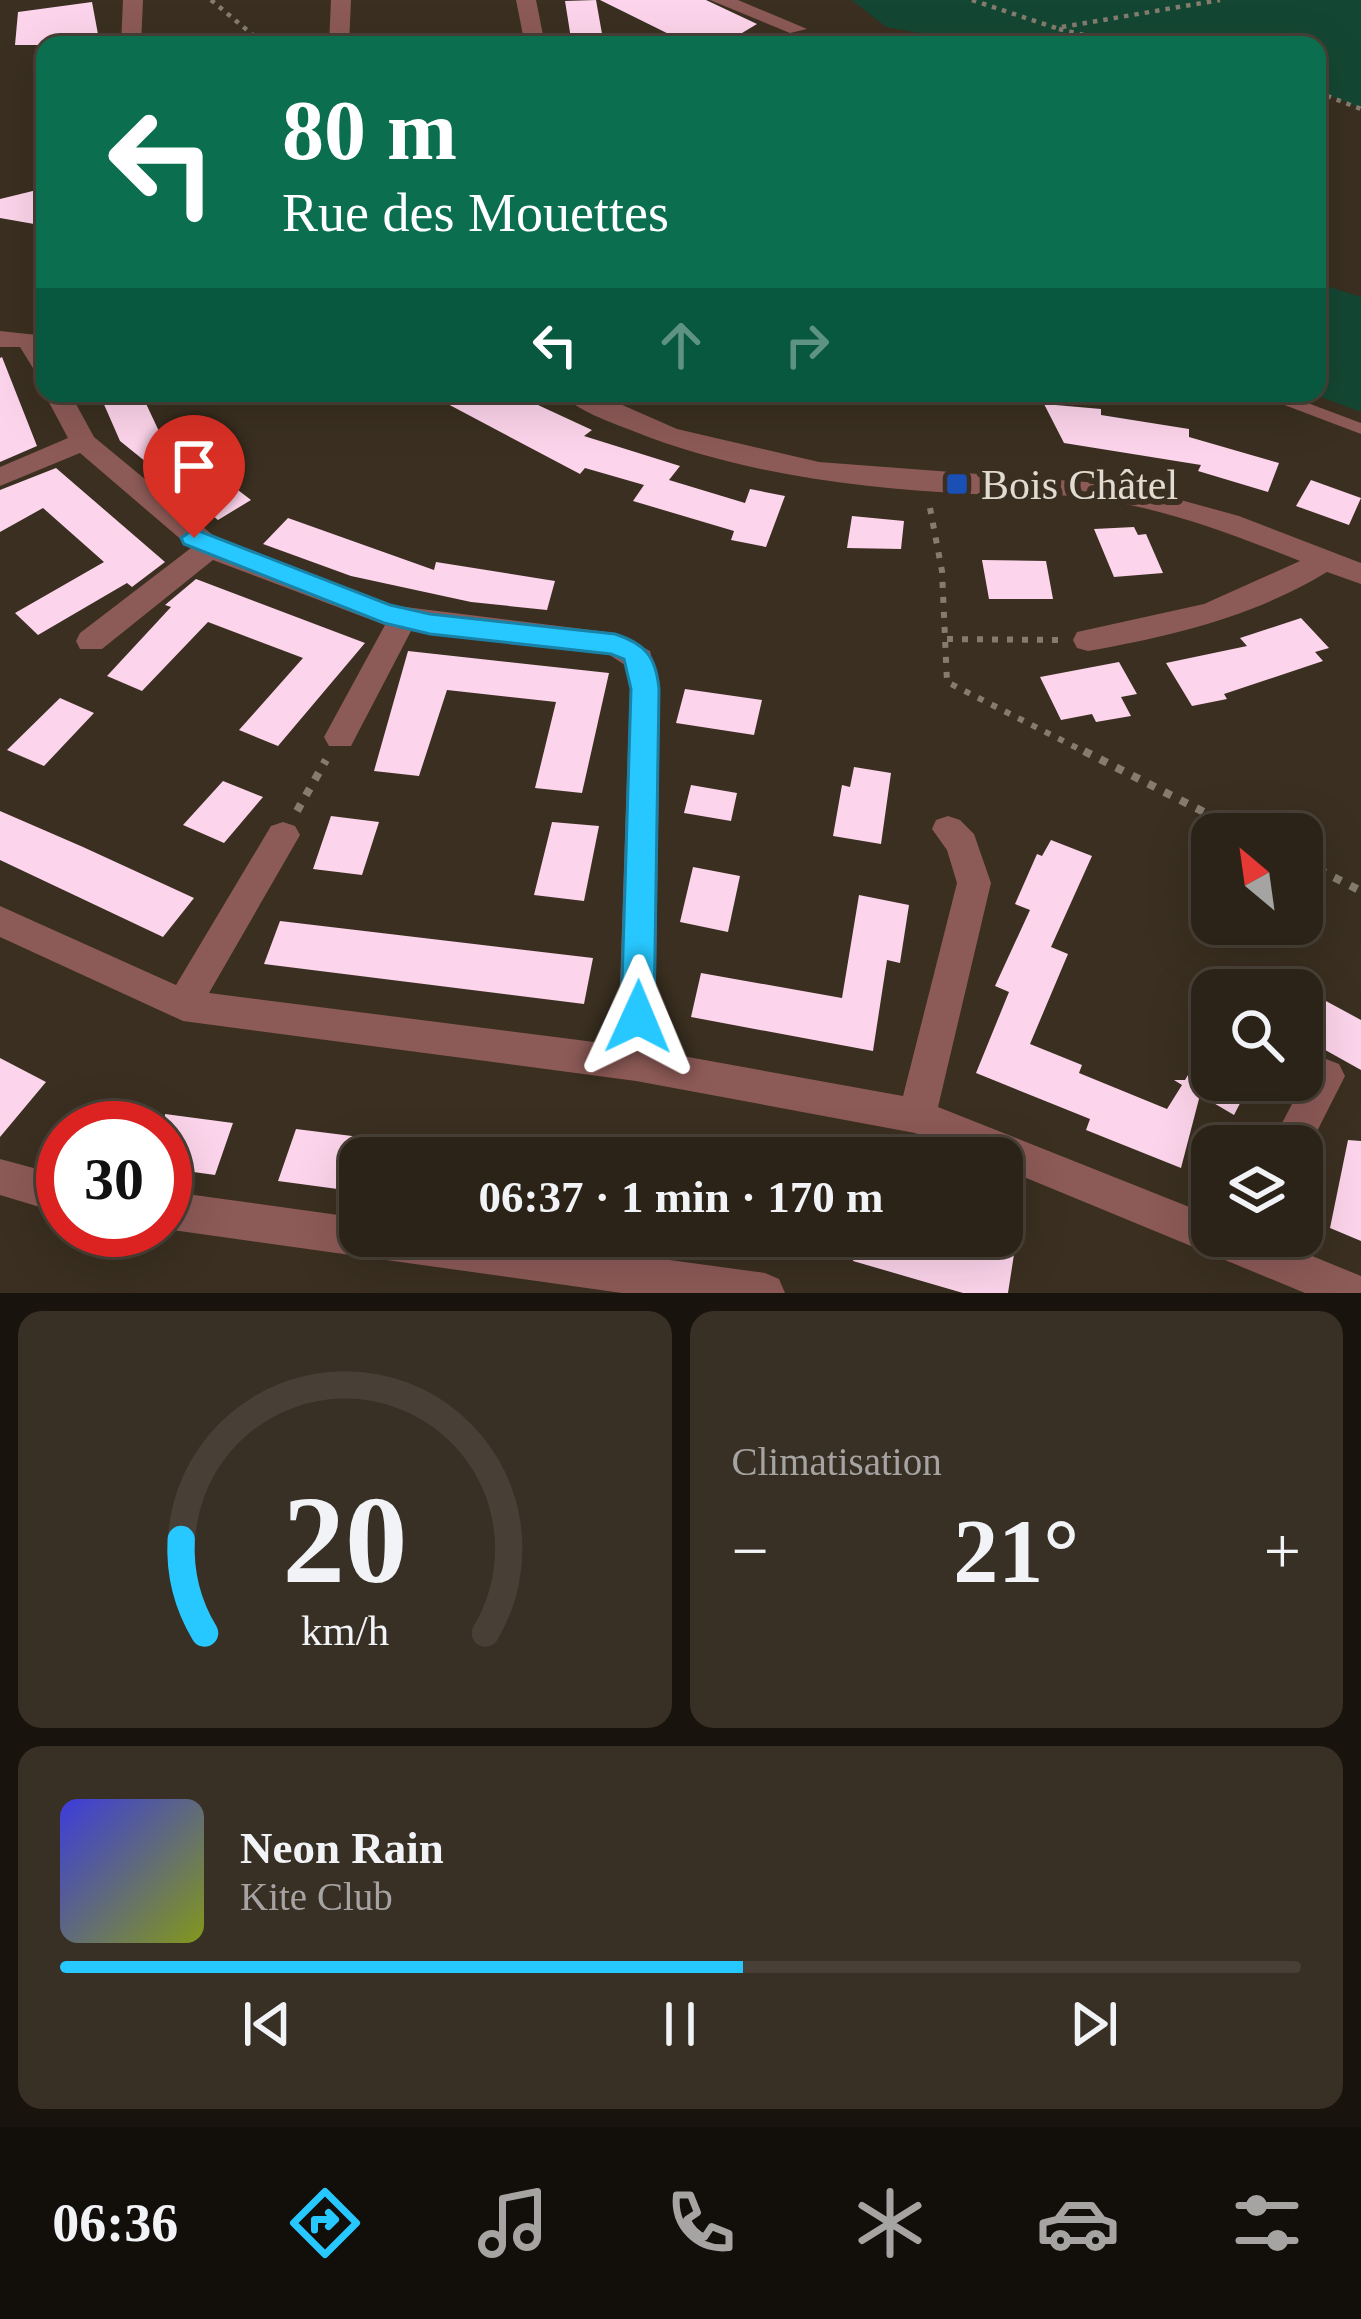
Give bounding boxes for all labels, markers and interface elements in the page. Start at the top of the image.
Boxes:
icon: left [84,84,240,240]
text: 80 m [282,84,457,177]
text: Rue des Mouettes [282,183,669,243]
icon: left [522,312,588,378]
icon: ahead [648,312,714,378]
icon: right [774,312,840,378]
pin [143,415,245,538]
icon: arrive [161,433,227,499]
place label: Bois Châtel [981,462,1178,508]
marker: Bois Châtel [944,471,970,497]
north arrow [1191,813,1323,945]
map controls [1191,813,1323,1257]
position arrow [575,954,701,1080]
button: search [1191,969,1323,1101]
speed limit sign: 30 [36,1101,192,1257]
button: layers [1191,1125,1323,1257]
text: 06:37 · 1 min · 170 m [479,1172,884,1222]
text: Climatisation [732,1440,942,1483]
text: 20 [282,1471,407,1609]
text: 21° [953,1502,1079,1601]
text: − [732,1514,769,1587]
text: + [1264,1514,1301,1587]
text: km/h [301,1606,389,1653]
text: Neon Rain [240,1823,444,1873]
text: Kite Club [240,1875,393,1918]
icon: previous [234,1991,300,2057]
icon: pause [647,1991,713,2057]
icon: next [1061,1991,1127,2057]
icon: directions [283,2181,367,2265]
icon: music [471,2181,555,2265]
icon: phone [659,2181,743,2265]
icon: climate [848,2181,932,2265]
icon: car [1036,2181,1120,2265]
icon: filters [1225,2181,1309,2265]
text: 06:36 [52,2193,178,2253]

